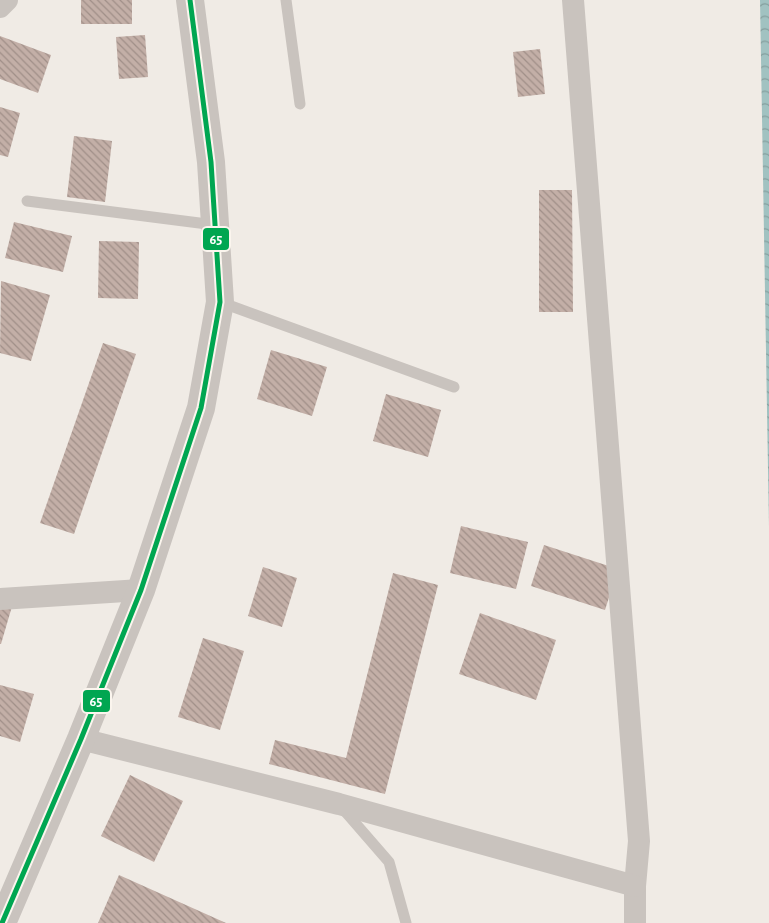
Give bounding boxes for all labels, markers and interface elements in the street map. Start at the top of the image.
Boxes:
line badge: 65 [202,227,230,251]
text: 65 [210,233,222,247]
line badge: 65 [82,689,111,713]
text: 65 [90,695,102,709]

